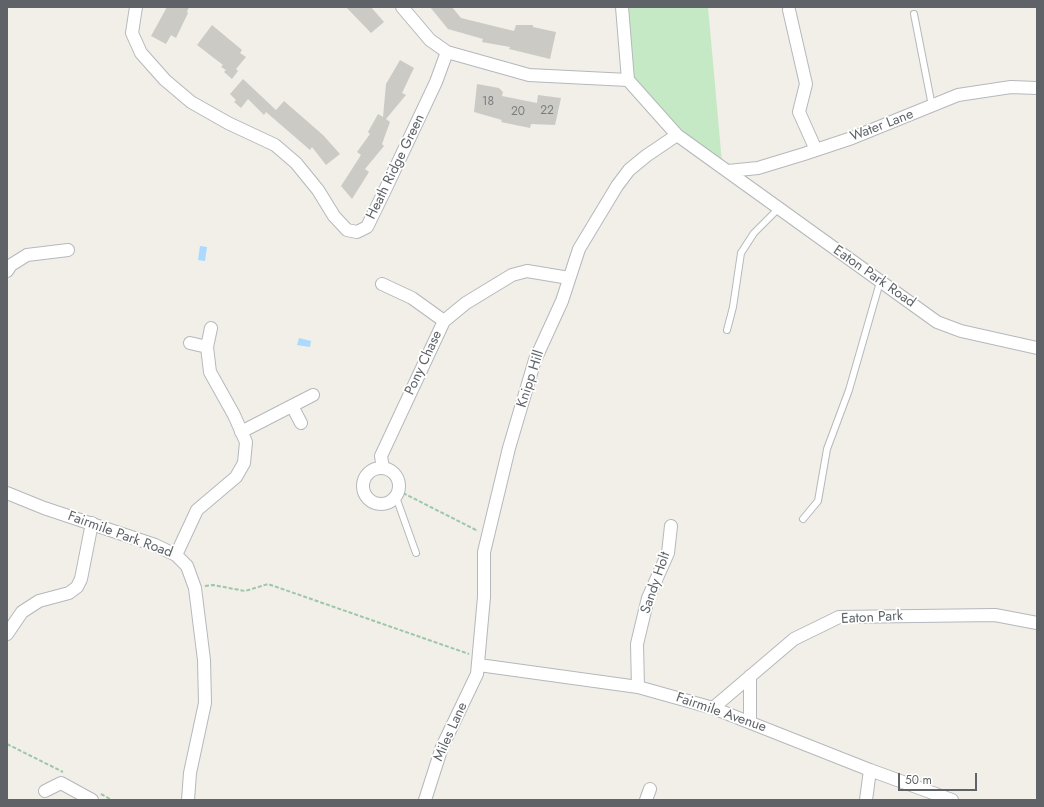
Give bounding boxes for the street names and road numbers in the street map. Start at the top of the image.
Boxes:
street label: Water Lane [848,106,916,146]
street label: Heath Ridge Green [363,112,429,222]
street label: Eaton Park Road [830,242,918,312]
street label: Pony Chase [402,328,446,398]
street label: Knipp Hill [514,348,548,410]
street label: Fairmile Park Road [65,508,175,562]
street label: Sandy Holt [638,550,674,616]
street label: Eaton Park [841,608,903,628]
street label: Fairmile Avenue [674,690,768,736]
street label: Miles Lane [431,700,471,764]

